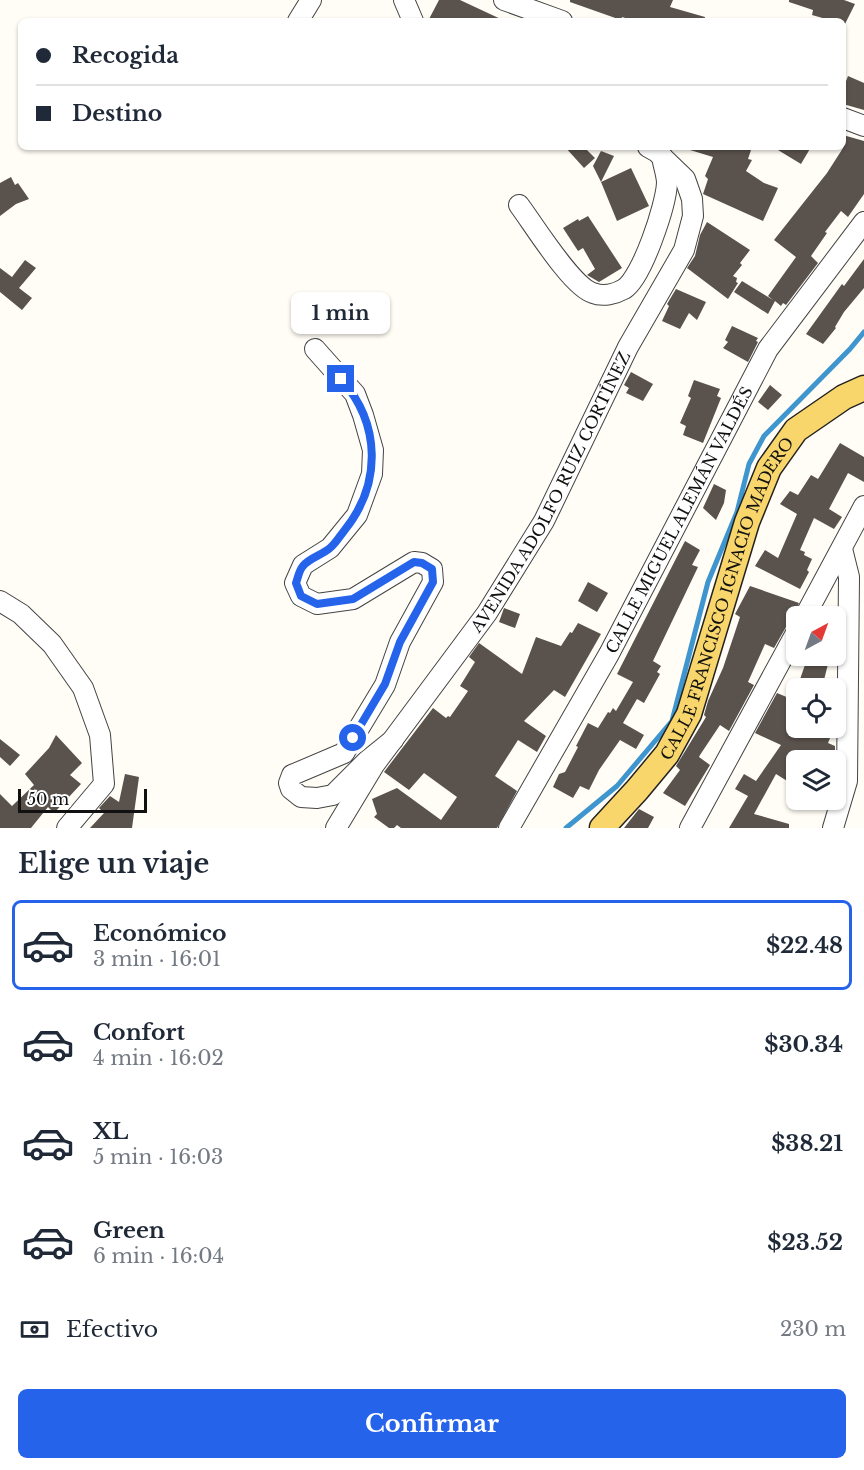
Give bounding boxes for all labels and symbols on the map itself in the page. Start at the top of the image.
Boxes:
callout: 1 min [292,292,391,334]
street label: AVENIDA ADOLFO RUIZ CORTÍNEZ [466,348,634,637]
route end [327,365,354,392]
street label: CALLE MIGUEL ALEMÁN VALDÉS [601,383,757,657]
street label: CALLE FRANCISCO IGNACIO MADERO [656,433,798,763]
north arrow [786,606,846,666]
route start [339,724,366,751]
scale bar [18,786,147,814]

